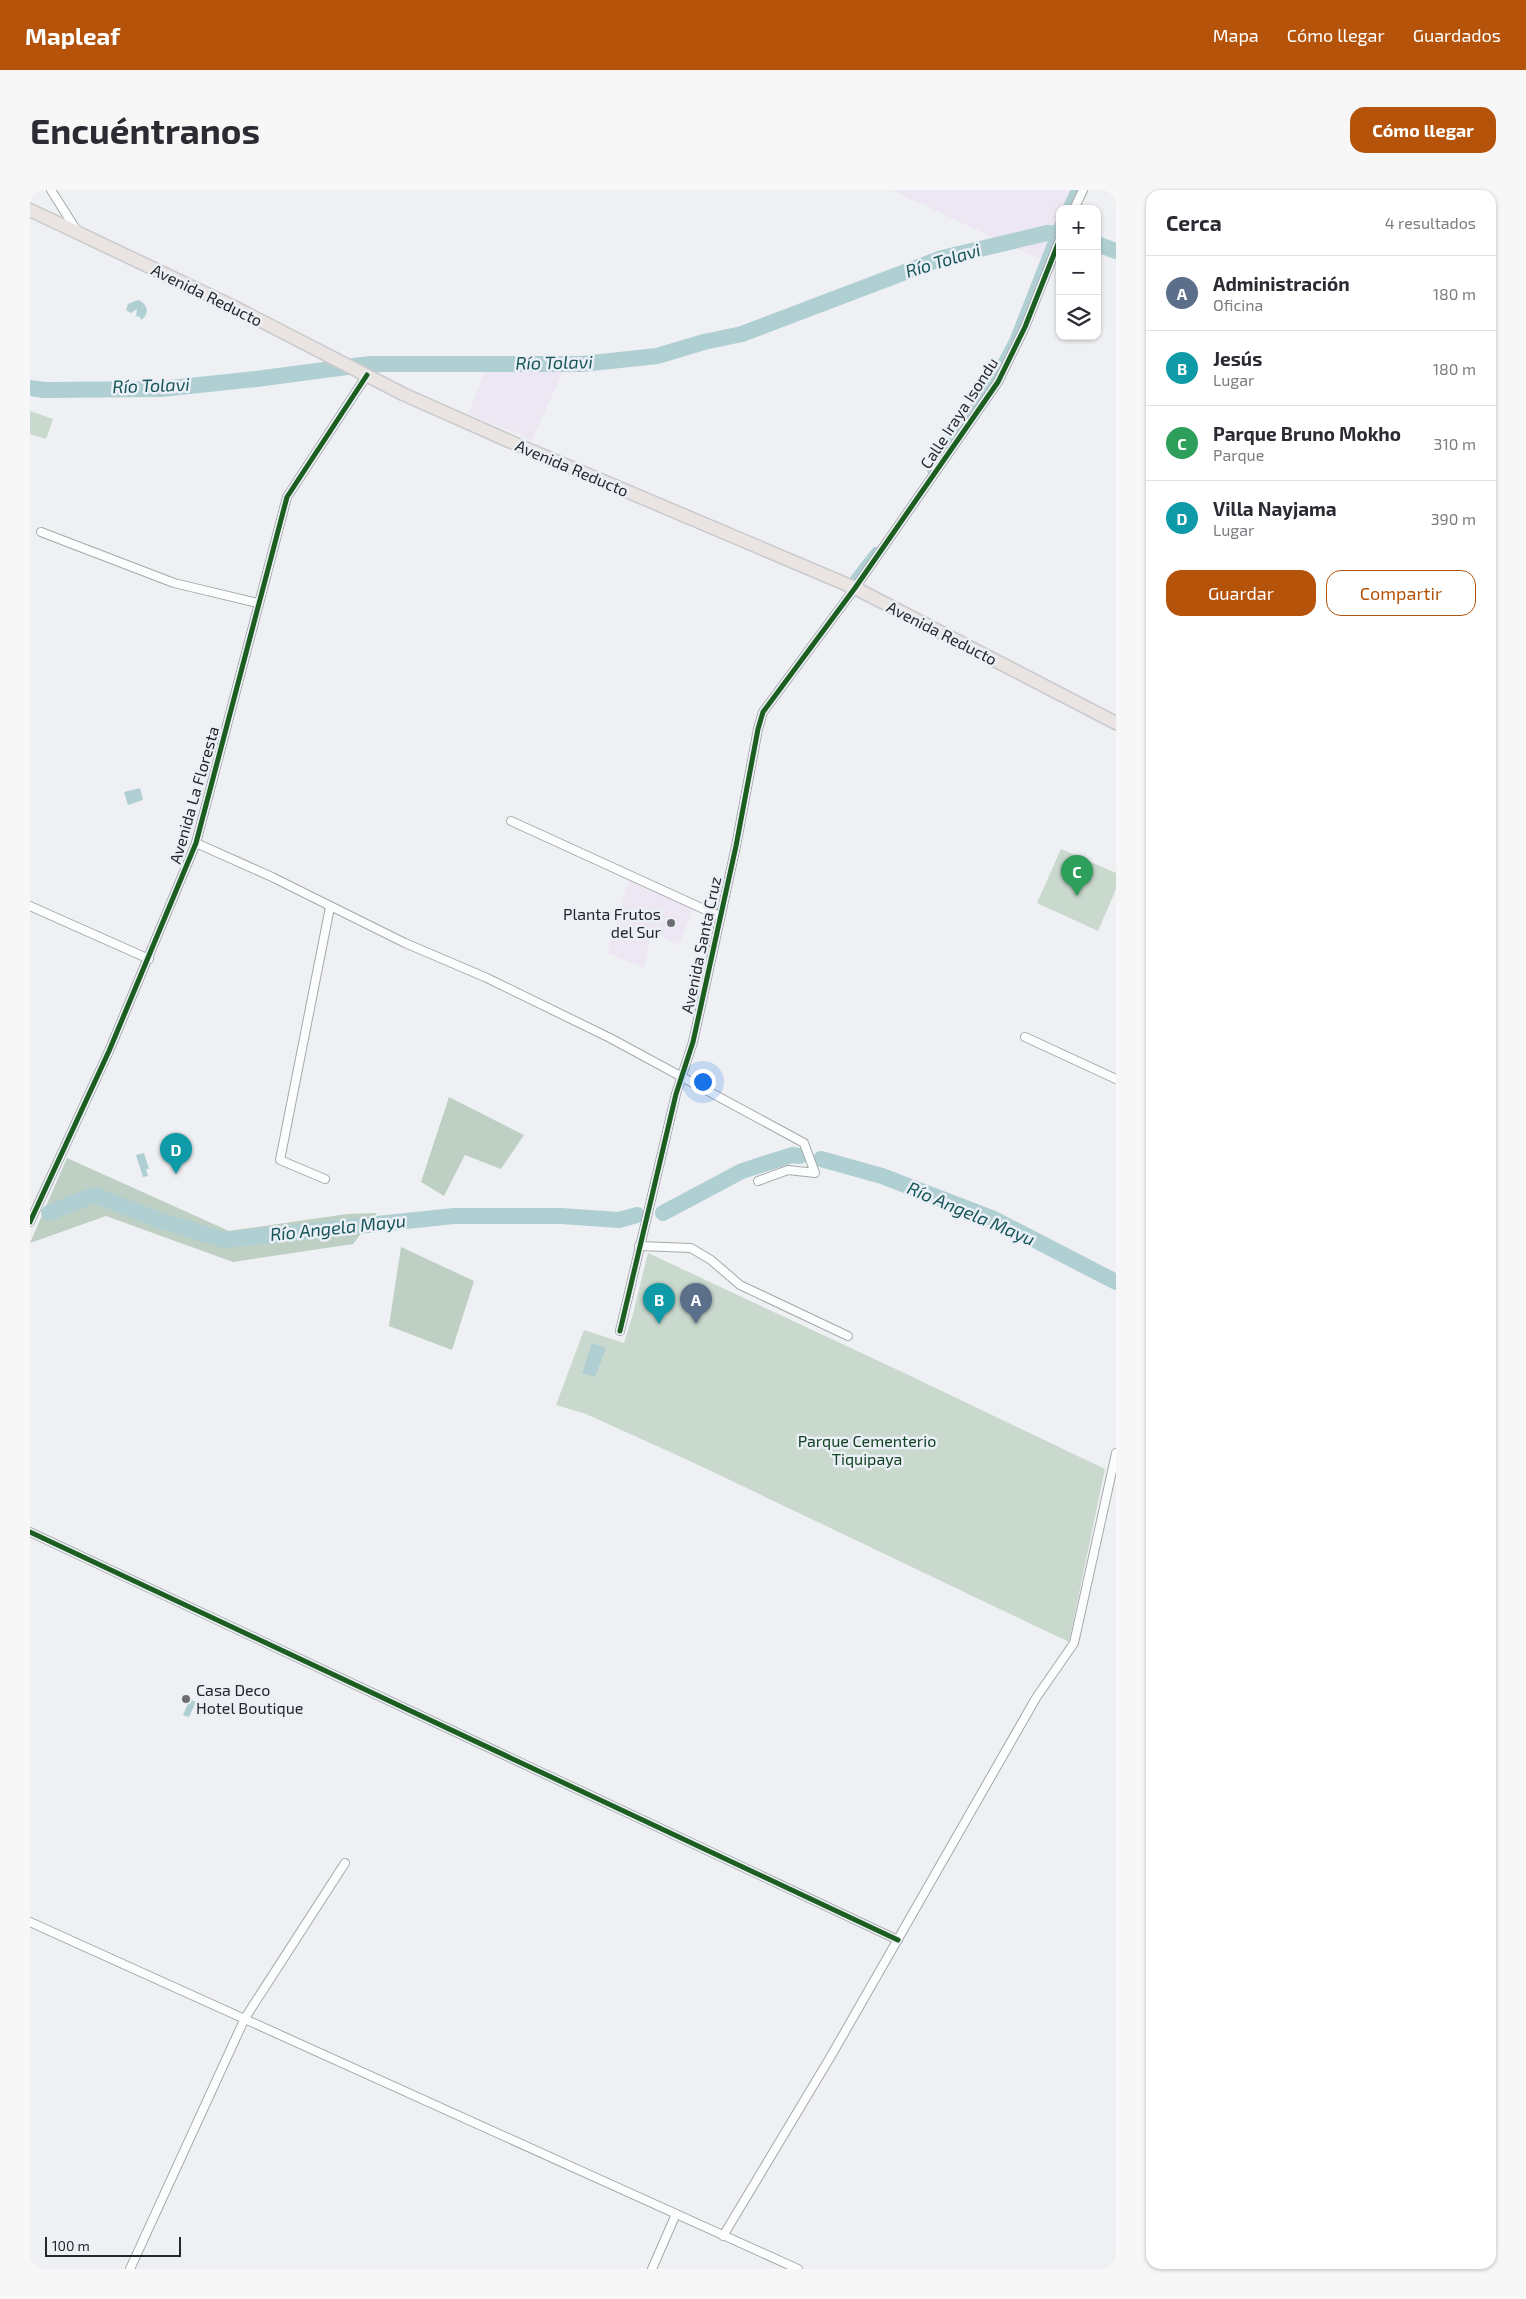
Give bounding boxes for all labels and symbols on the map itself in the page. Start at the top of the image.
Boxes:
water label: Río Tolavi [902,238,983,282]
street label: Avenida Reducto [149,259,266,330]
water label: Río Tolavi [515,350,593,374]
street label: Calle Iraya Isondu [916,354,1002,472]
water label: Río Tolavi [112,373,191,397]
street label: Avenida Reducto [513,435,632,500]
street label: Avenida Reducto [884,597,1000,669]
street label: Avenida La Floresta [165,724,222,866]
pin: C [1061,855,1093,896]
street label: Avenida Santa Cruz [677,875,724,1015]
place label: Planta Frutos del Sur [563,904,662,941]
marker: Planta Frutos del Sur [665,917,677,929]
your location [690,1069,716,1095]
pin: D [160,1133,192,1174]
water label: Río Angela Mayu [904,1176,1038,1250]
water label: Río Angela Mayu [269,1209,407,1245]
pin: B [643,1283,675,1324]
pin: A [680,1283,712,1324]
park label: Parque Cementerio Tiquipaya [798,1431,936,1468]
place label: Casa Deco Hotel Boutique [196,1680,303,1717]
marker: Casa Deco Hotel Boutique [180,1693,192,1705]
scale bar [45,2234,181,2257]

